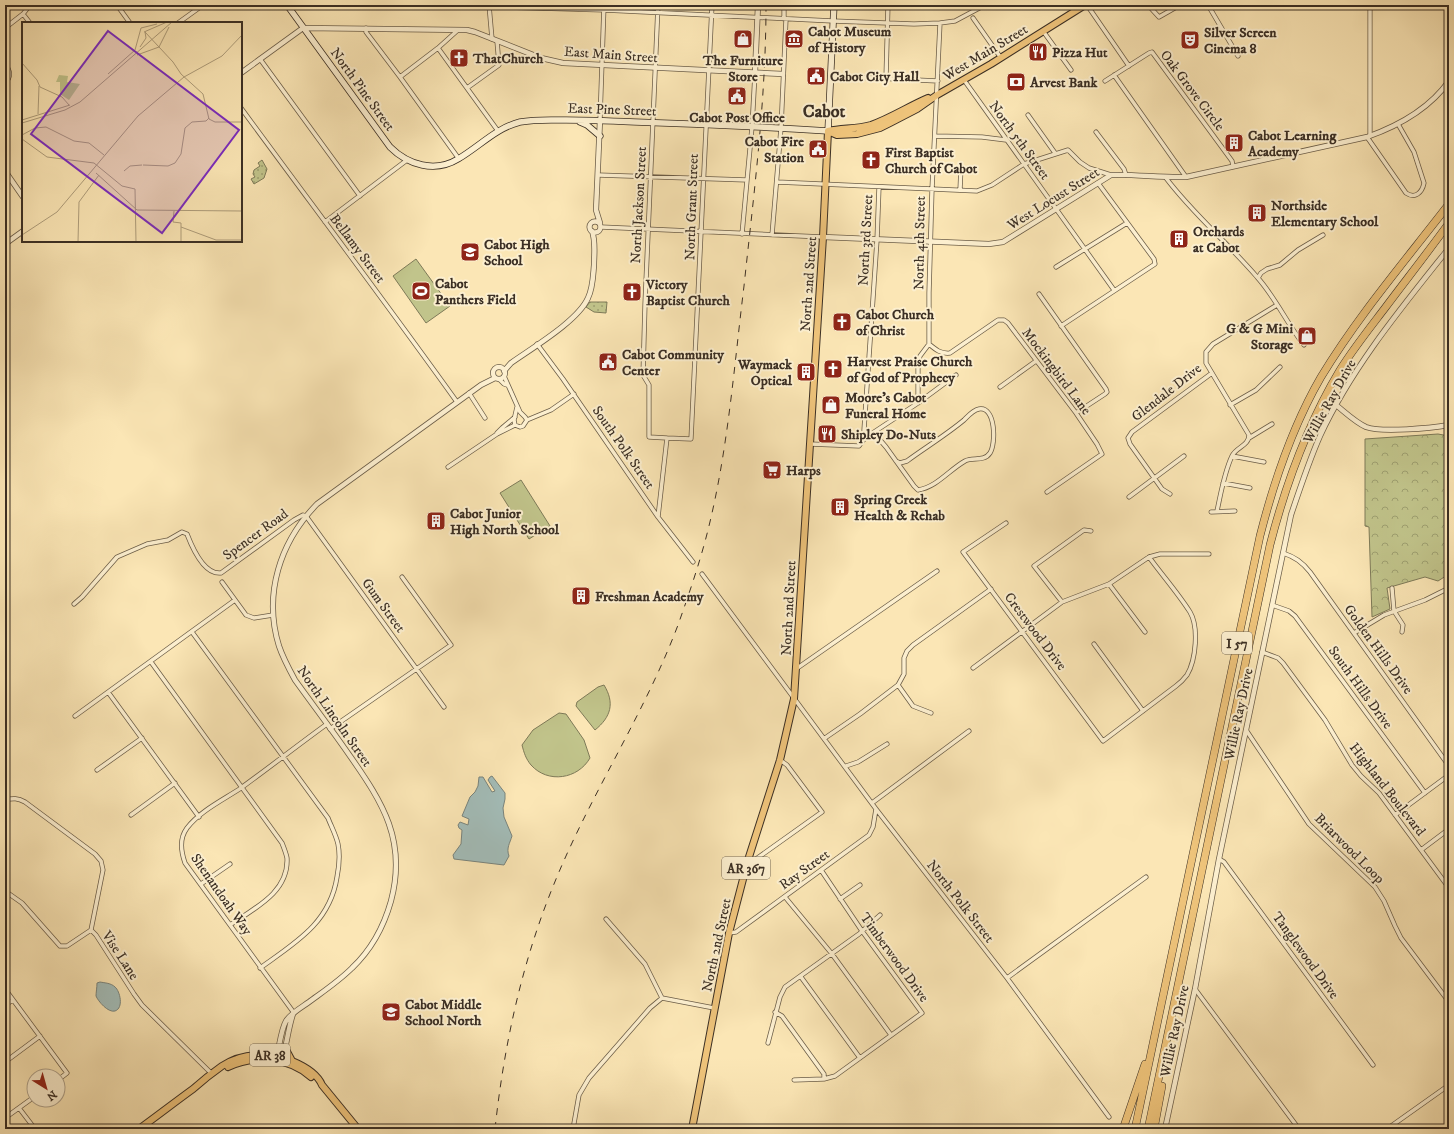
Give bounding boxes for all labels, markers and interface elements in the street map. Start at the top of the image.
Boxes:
street label: West Main Street [939,20,1032,86]
inset map [22,22,242,242]
place label: Cabot Museum of History [808,23,892,57]
place label: Silver Screen Cinema 8 [1204,24,1277,58]
shop icon: The Furniture Store [732,28,754,50]
museum icon: Cabot Museum of History [783,28,805,50]
theatre icon: Silver Screen Cinema 8 [1179,29,1201,51]
restaurant icon: Pizza Hut [1027,41,1049,63]
street label: East Main Street [564,43,659,67]
street label: North Pine Street [326,44,399,135]
place label: Pizza Hut [1052,44,1108,62]
church icon: ThatChurch [448,47,470,69]
street label: Oak Grove Circle [1156,47,1229,135]
place label: ThatChurch [472,50,544,68]
place label: The Furniture Store [702,52,783,86]
public building icon: Cabot City Hall [805,65,827,87]
place label: Cabot City Hall [830,68,920,86]
bank icon: Arvest Bank [1005,71,1027,93]
place label: Arvest Bank [1029,74,1099,92]
public building icon: Cabot Post Office [726,85,748,107]
street label: North 5th Street [985,98,1054,184]
street label: East Pine Street [567,99,657,121]
district label: Cabot [803,101,846,123]
place label: Cabot Post Office [689,109,785,127]
place label: Cabot Learning Academy [1247,127,1337,161]
building icon: Cabot Learning Academy [1223,132,1245,154]
place label: Cabot Fire Station [745,133,805,167]
public building icon: Cabot Fire Station [807,138,829,160]
place label: First Baptist Church of Cabot [885,144,978,178]
street label: North Jackson Street [627,146,651,264]
church icon: First Baptist Church of Cabot [860,149,882,171]
street label: North Grant Street [681,153,703,261]
street label: West Locust Street [1003,163,1103,235]
street label: North 3rd Street [855,193,877,286]
street label: North 4th Street [910,195,930,290]
place label: Northside Elementary School [1271,197,1379,231]
building icon: Northside Elementary School [1246,202,1268,224]
street label: Bellamy Street [325,210,389,287]
place label: Orchards at Cabot [1193,223,1245,257]
building icon: Orchards at Cabot [1168,228,1190,250]
street label: North 2nd Street [797,235,821,332]
place label: Cabot High School [484,236,550,270]
school or university icon: Cabot High School [459,241,481,263]
place label: Cabot Panthers Field [435,275,517,309]
place label: Victory Baptist Church [645,276,731,310]
sports icon: Cabot Panthers Field [410,280,432,302]
church icon: Victory Baptist Church [621,281,643,303]
place label: Cabot Church of Christ [856,306,935,340]
church icon: Cabot Church of Christ [831,311,853,333]
place label: G & G Mini Storage [1226,320,1293,354]
street label: Mockingbird Lane [1018,324,1095,419]
shop icon: G & G Mini Storage [1296,325,1318,347]
place label: Cabot Community Center [622,346,724,380]
public building icon: Cabot Community Center [597,351,619,373]
place label: Harvest Praise Church of God of Prophecy [847,353,973,387]
place label: Waymack Optical [737,356,793,390]
street label: Willie Ray Drive [1299,356,1360,448]
church icon: Harvest Praise Church of God of Prophecy [822,358,844,380]
street label: Glendale Drive [1128,360,1205,426]
building icon: Waymack Optical [795,361,817,383]
place label: Moore's Cabot Funeral Home [845,389,927,423]
shop icon: Moore's Cabot Funeral Home [820,394,842,416]
street label: South Polk Street [588,402,659,493]
restaurant icon: Shipley Do-Nuts [816,423,838,445]
place label: Shipley Do-Nuts [841,426,936,444]
supermarket icon: Harps [761,459,783,481]
place label: Harps [786,462,821,480]
place label: Spring Creek Health & Rehab [854,491,945,525]
building icon: Spring Creek Health & Rehab [829,496,851,518]
street label: Spencer Road [219,505,292,565]
place label: Cabot Junior High North School [450,505,560,539]
building icon: Cabot Junior High North School [425,510,447,532]
street label: North 2nd Street [778,560,801,656]
street label: Gum Street [357,575,409,637]
building icon: Freshman Academy [570,585,592,607]
place label: Freshman Academy [595,588,704,606]
street label: Crestwood Drive [1000,589,1071,674]
street label: Golden Hills Drive [1340,601,1417,698]
road number: I 57 [1222,632,1252,654]
street label: South Hills Drive [1324,643,1396,733]
street label: North Lincoln Street [293,663,376,771]
street label: Willie Ray Drive [1220,667,1258,763]
street label: Highland Boulevard [1345,739,1429,840]
street label: Briarwood Loop [1310,810,1388,888]
street label: Ray Street [776,845,834,894]
street label: Shenandoah Way [186,850,256,939]
road number: AR 367 [722,857,770,879]
street label: North Polk Street [922,857,998,947]
street label: North 2nd Street [698,896,736,994]
street label: Timberwood Drive [856,909,933,1006]
street label: Tanglewood Drive [1268,909,1343,1003]
street label: Vise Lane [97,927,143,984]
street label: Willie Ray Drive [1156,984,1194,1080]
place label: Cabot Middle School North [405,996,482,1030]
school or university icon: Cabot Middle School North [380,1001,402,1023]
road number: AR 38 [250,1044,290,1066]
north arrow [26,1068,66,1108]
text: N [44,1087,59,1103]

